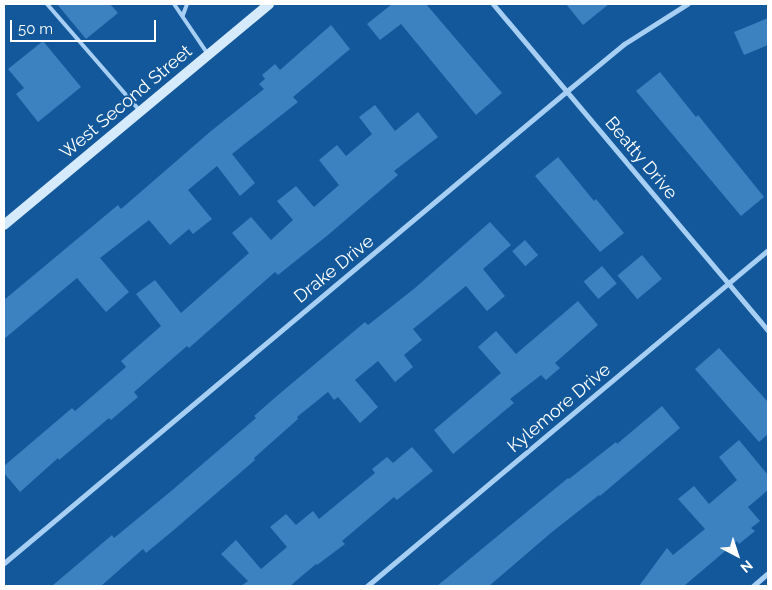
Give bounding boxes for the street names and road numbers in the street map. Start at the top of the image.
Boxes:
street label: West Second Street [56,40,196,164]
street label: Beatty Drive [600,112,682,204]
street label: Drake Drive [290,230,378,308]
street label: Kylemore Drive [503,359,615,457]

